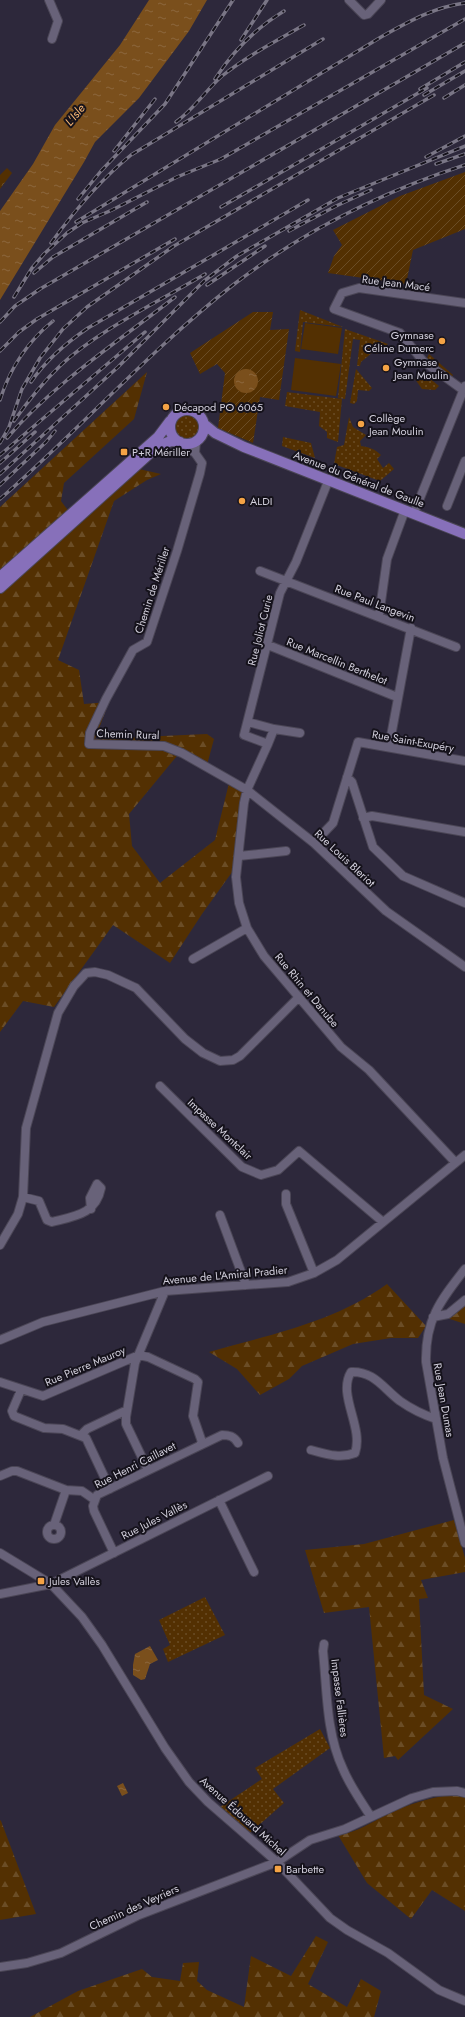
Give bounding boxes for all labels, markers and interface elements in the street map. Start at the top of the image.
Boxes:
water label: L'Isle [60,100,90,130]
street label: Rue Jean Macé [361,271,431,295]
place label: Gymnase Céline Dumerc [364,327,434,356]
marker: Gymnase Céline Dumerc [437,336,447,346]
place label: Gymnase Jean Moulin [392,354,449,383]
marker: Gymnase Jean Moulin [381,363,391,373]
place label: Décapod PO 6065 [174,399,263,415]
marker: Décapod PO 6065 [161,402,171,412]
place label: Collège Jean Moulin [367,410,424,439]
marker: Collège Jean Moulin [356,419,366,429]
place label: P+R Mériller [132,444,190,460]
marker: P+R Mériller [119,447,129,457]
street label: Avenue du Général de Gaulle [291,447,427,511]
place label: ALDI [250,493,272,509]
marker: ALDI [237,496,247,506]
street label: Chemin de Mériller [130,544,174,635]
street label: Rue Paul Langevin [333,580,417,626]
street label: Rue Joliot Curie [243,593,277,667]
street label: Rue Marcellin Berthelot [284,633,390,689]
street label: Chemin Rural [96,725,160,743]
street label: Rue Saint-Exupéry [371,726,455,756]
street label: Rue Louis Bleriot [311,826,379,891]
street label: Rue Rhin et Danube [271,949,343,1031]
street label: Impasse Montclair [184,1095,256,1164]
street label: Avenue de L'Amiral Pradier [162,1262,288,1288]
street label: Rue Pierre Mauroy [42,1342,128,1390]
street label: Rue Jean Dumas [430,1362,458,1439]
street label: Rue Henri Caillavet [92,1437,179,1492]
street label: Rue Jules Vallès [118,1496,190,1543]
place label: Jules Vallès [47,1573,101,1589]
marker: Jules Vallès [36,1576,46,1586]
street label: Impasse Fallières [327,1658,353,1738]
street label: Avenue Édouard Michel [196,1773,290,1859]
place label: Barbette [286,1861,324,1877]
marker: Barbette [273,1864,283,1874]
street label: Chemin des Veyriers [87,1880,182,1934]

